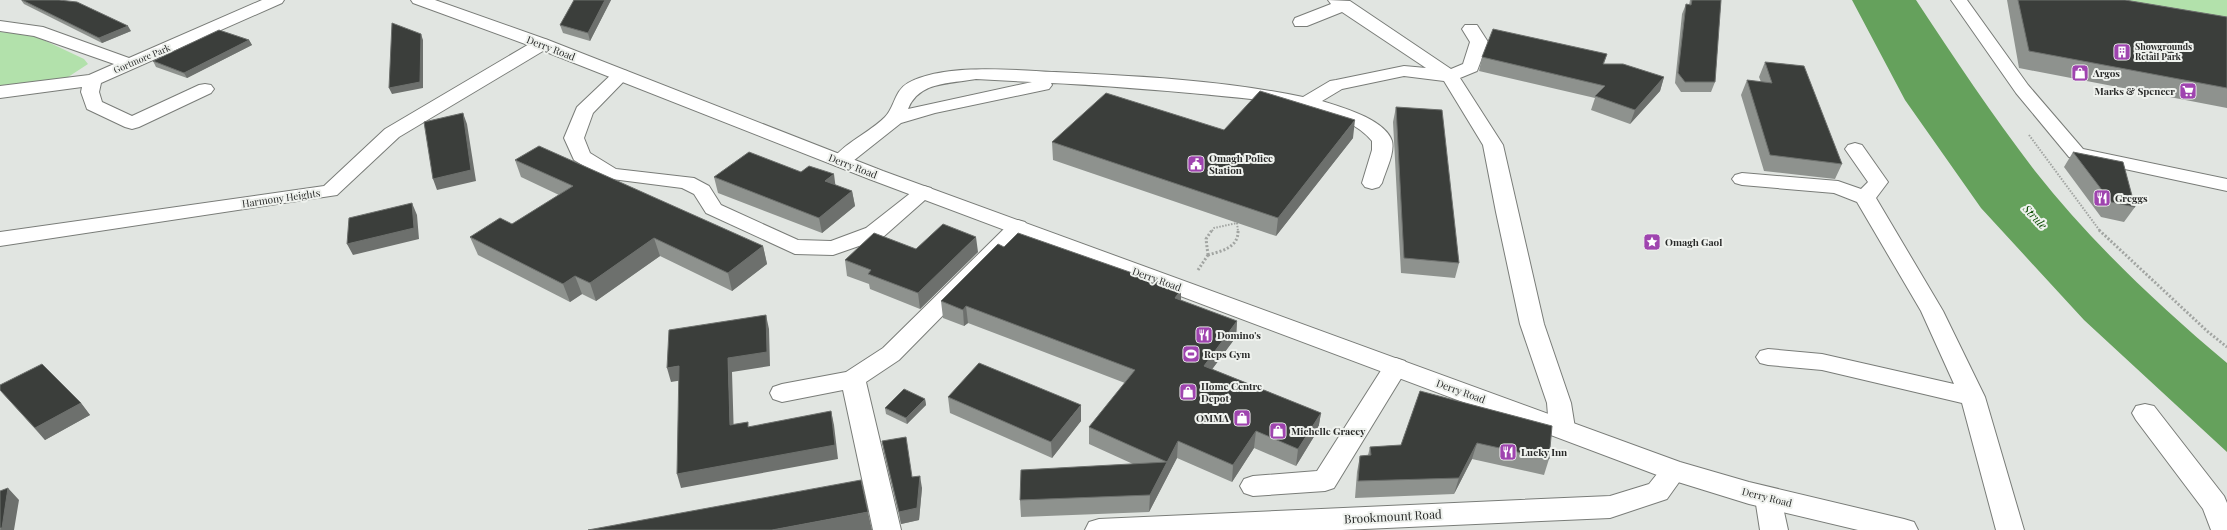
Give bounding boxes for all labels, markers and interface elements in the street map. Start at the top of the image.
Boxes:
street label: Derry Road [525,32,578,64]
place label: Showgrounds Retail Park [2135,40,2192,62]
street label: Gortmore Park [111,41,172,75]
building icon: Showgrounds Retail Park [2112,42,2132,62]
shop icon: Argos [2070,63,2090,83]
place label: Argos [2092,66,2120,80]
supermarket icon: Marks & Spencer [2178,81,2198,101]
place label: Marks & Spencer [2095,84,2175,98]
street label: Derry Road [827,150,880,182]
place label: Omagh Police Station [1209,151,1273,177]
public building icon: Omagh Police Station [1186,154,1206,174]
street label: Harmony Heights [241,186,321,210]
restaurant icon: Greggs [2092,188,2112,208]
place label: Greggs [2115,191,2148,205]
water label: Strule [2019,200,2051,232]
place icon: Omagh Gaol [1642,232,1662,252]
place label: Omagh Gaol [1665,235,1722,249]
street label: Derry Road [1131,264,1184,294]
restaurant icon: Domino's [1194,325,1214,345]
place label: Domino's [1217,328,1261,342]
sports icon: Reps Gym [1181,344,1201,364]
place label: Reps Gym [1204,347,1250,361]
street label: Derry Road [1435,376,1488,406]
place label: Home Centre Depot [1201,379,1262,405]
shop icon: Home Centre Depot [1178,382,1198,402]
shop icon: OMMA [1232,408,1252,428]
place label: OMMA [1196,411,1229,425]
shop icon: Michelle Gracey [1268,421,1288,441]
place label: Michelle Gracey [1291,424,1366,438]
restaurant icon: Lucky Inn [1498,442,1518,462]
place label: Lucky Inn [1521,445,1568,459]
street label: Derry Road [1740,484,1794,510]
street label: Brookmount Road [1344,505,1442,527]

